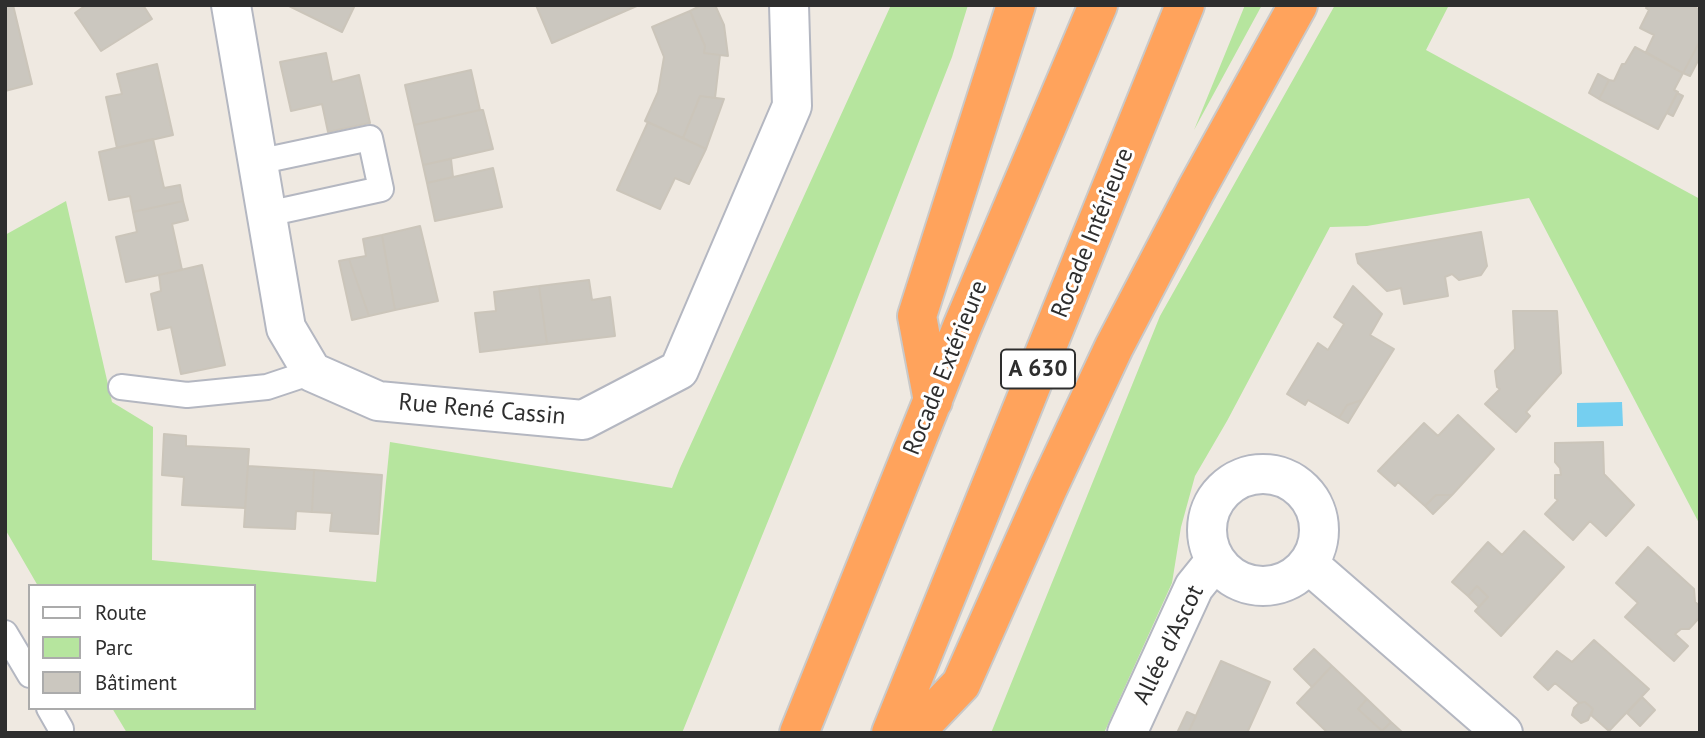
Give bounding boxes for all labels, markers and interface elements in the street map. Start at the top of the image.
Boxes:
street label: Rocade Intérieure [1046,144,1140,322]
street label: Rocade Extérieure [898,277,994,459]
road number: A 630 [1001,350,1075,388]
street label: Rue René Cassin [397,388,567,432]
street label: Allée d'Ascot [1128,581,1210,709]
legend [28,584,256,710]
text: Route [95,599,147,626]
text: Parc [95,634,133,661]
text: Bâtiment [95,669,177,696]

